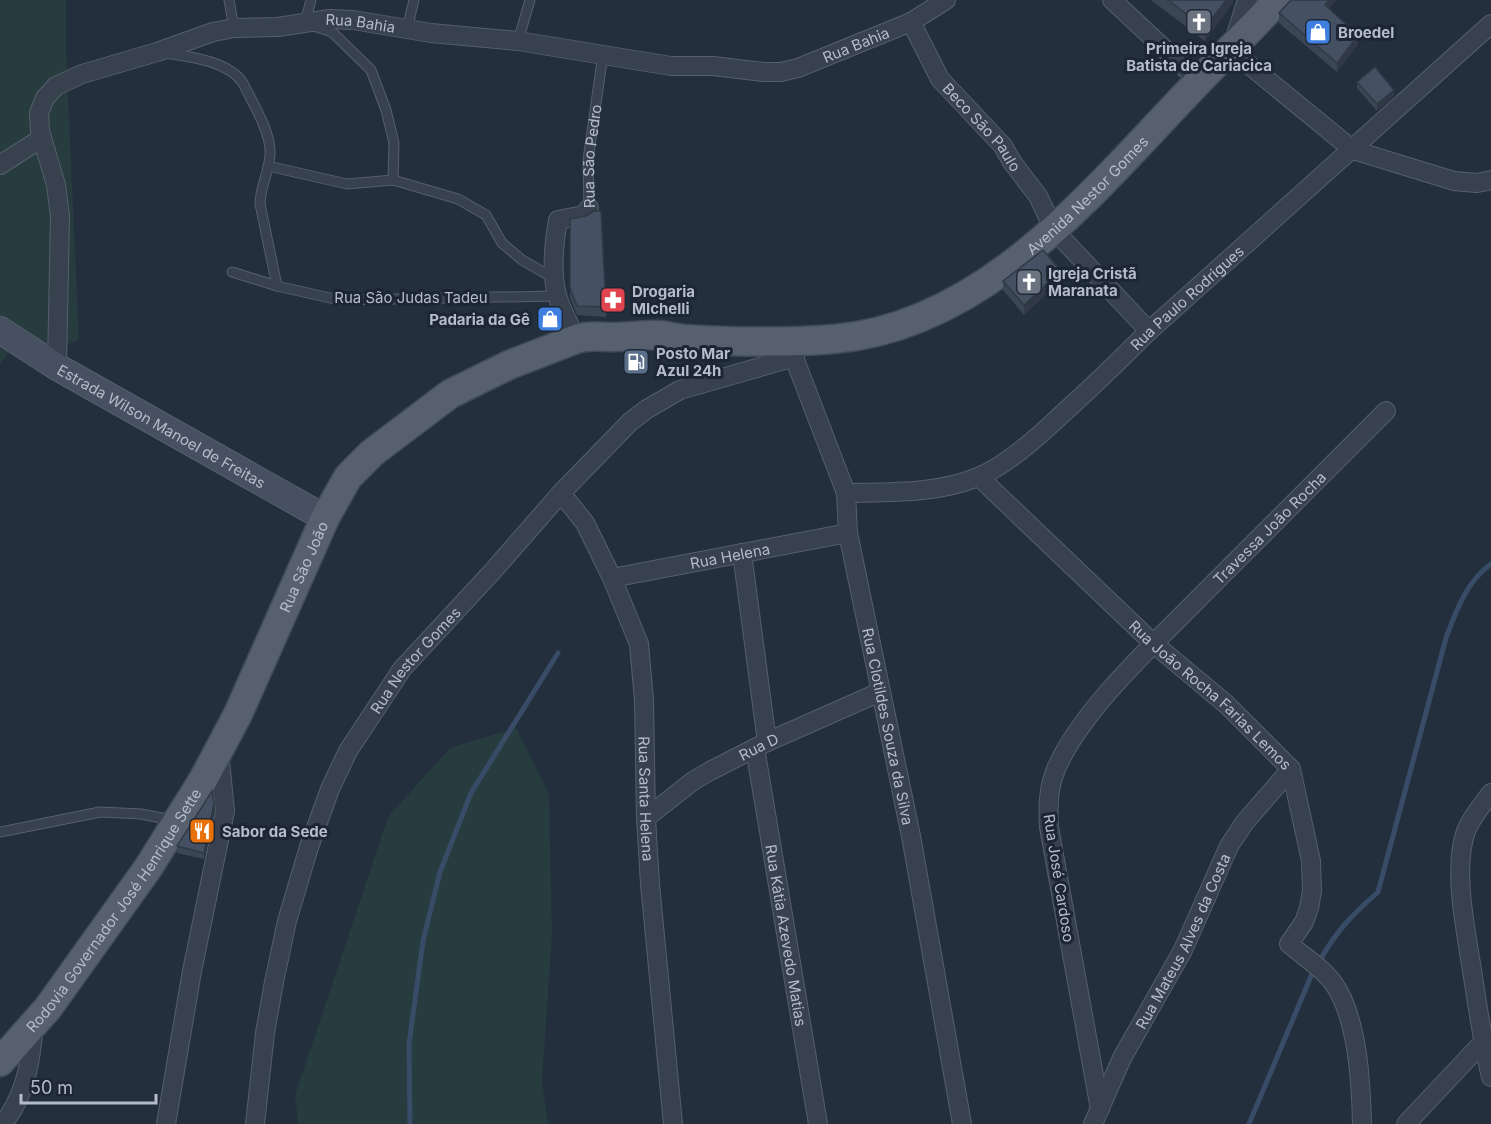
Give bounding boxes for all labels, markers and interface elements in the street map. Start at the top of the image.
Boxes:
church icon: Primeira Igreja Batista de Cariacica [1184,7,1214,37]
street label: Rua Bahia [325,9,397,36]
shop icon: Broedel [1303,17,1333,47]
street label: Rua Bahia [820,22,892,67]
place label: Broedel [1338,23,1394,42]
place label: Primeira Igreja Batista de Cariacica [1126,39,1272,75]
street label: Beco São Paulo [939,79,1025,175]
street label: Rua São Pedro [578,103,605,208]
street label: Avenida Nestor Gomes [1022,132,1152,258]
street label: Rua Paulo Rodrigues [1126,241,1248,354]
place label: Igreja Cristã Maranata [1048,264,1137,300]
church icon: Igreja Cristã Maranata [1014,267,1044,297]
place label: Drogaria MIchelli [632,282,695,318]
pharmacy icon: Drogaria MIchelli [598,285,628,315]
street label: Rua São Judas Tadeu [334,288,488,307]
shop icon: Padaria da Gê [535,304,565,334]
place label: Padaria da Gê [429,310,530,329]
place label: Posto Mar Azul 24h [656,344,730,380]
fuel station icon: Posto Mar Azul 24h [621,347,651,377]
street label: Estrada Wilson Manoel de Freitas [54,360,269,492]
street label: Travessa João Rocha [1209,467,1330,588]
street label: Rua São João [275,518,332,615]
street label: Rua Helena [688,539,771,572]
street label: Rua Nestor Gomes [366,603,465,717]
street label: Rua João Rocha Farias Lemos [1125,616,1296,774]
street label: Rua Clotildes Souza da Silva [858,626,918,827]
street label: Rua D [736,729,781,764]
street label: Rua Santa Helena [635,736,658,862]
street label: Rodovia Governador José Henrique Sette [22,785,205,1036]
street label: Rua José Cardoso [1039,813,1079,943]
restaurant icon: Sabor da Sede [187,816,217,846]
place label: Sabor da Sede [222,822,328,841]
street label: Rua Kátia Azevedo Matias [762,843,811,1028]
street label: Rua Mateus Alves da Costa [1131,850,1234,1032]
scale bar [21,1067,156,1105]
text: 50 m [30,1077,73,1098]

